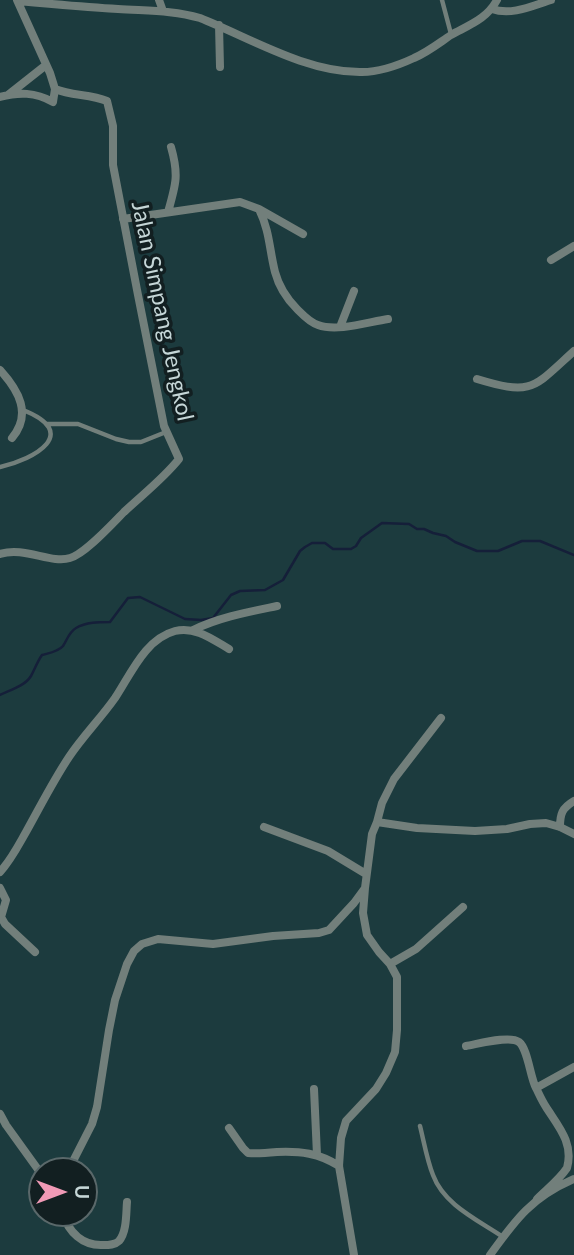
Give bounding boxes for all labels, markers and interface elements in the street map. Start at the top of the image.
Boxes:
street label: Jalan Simpang Jengkol [125,199,199,423]
north arrow [28,1157,98,1227]
text: U [71,1185,94,1199]

